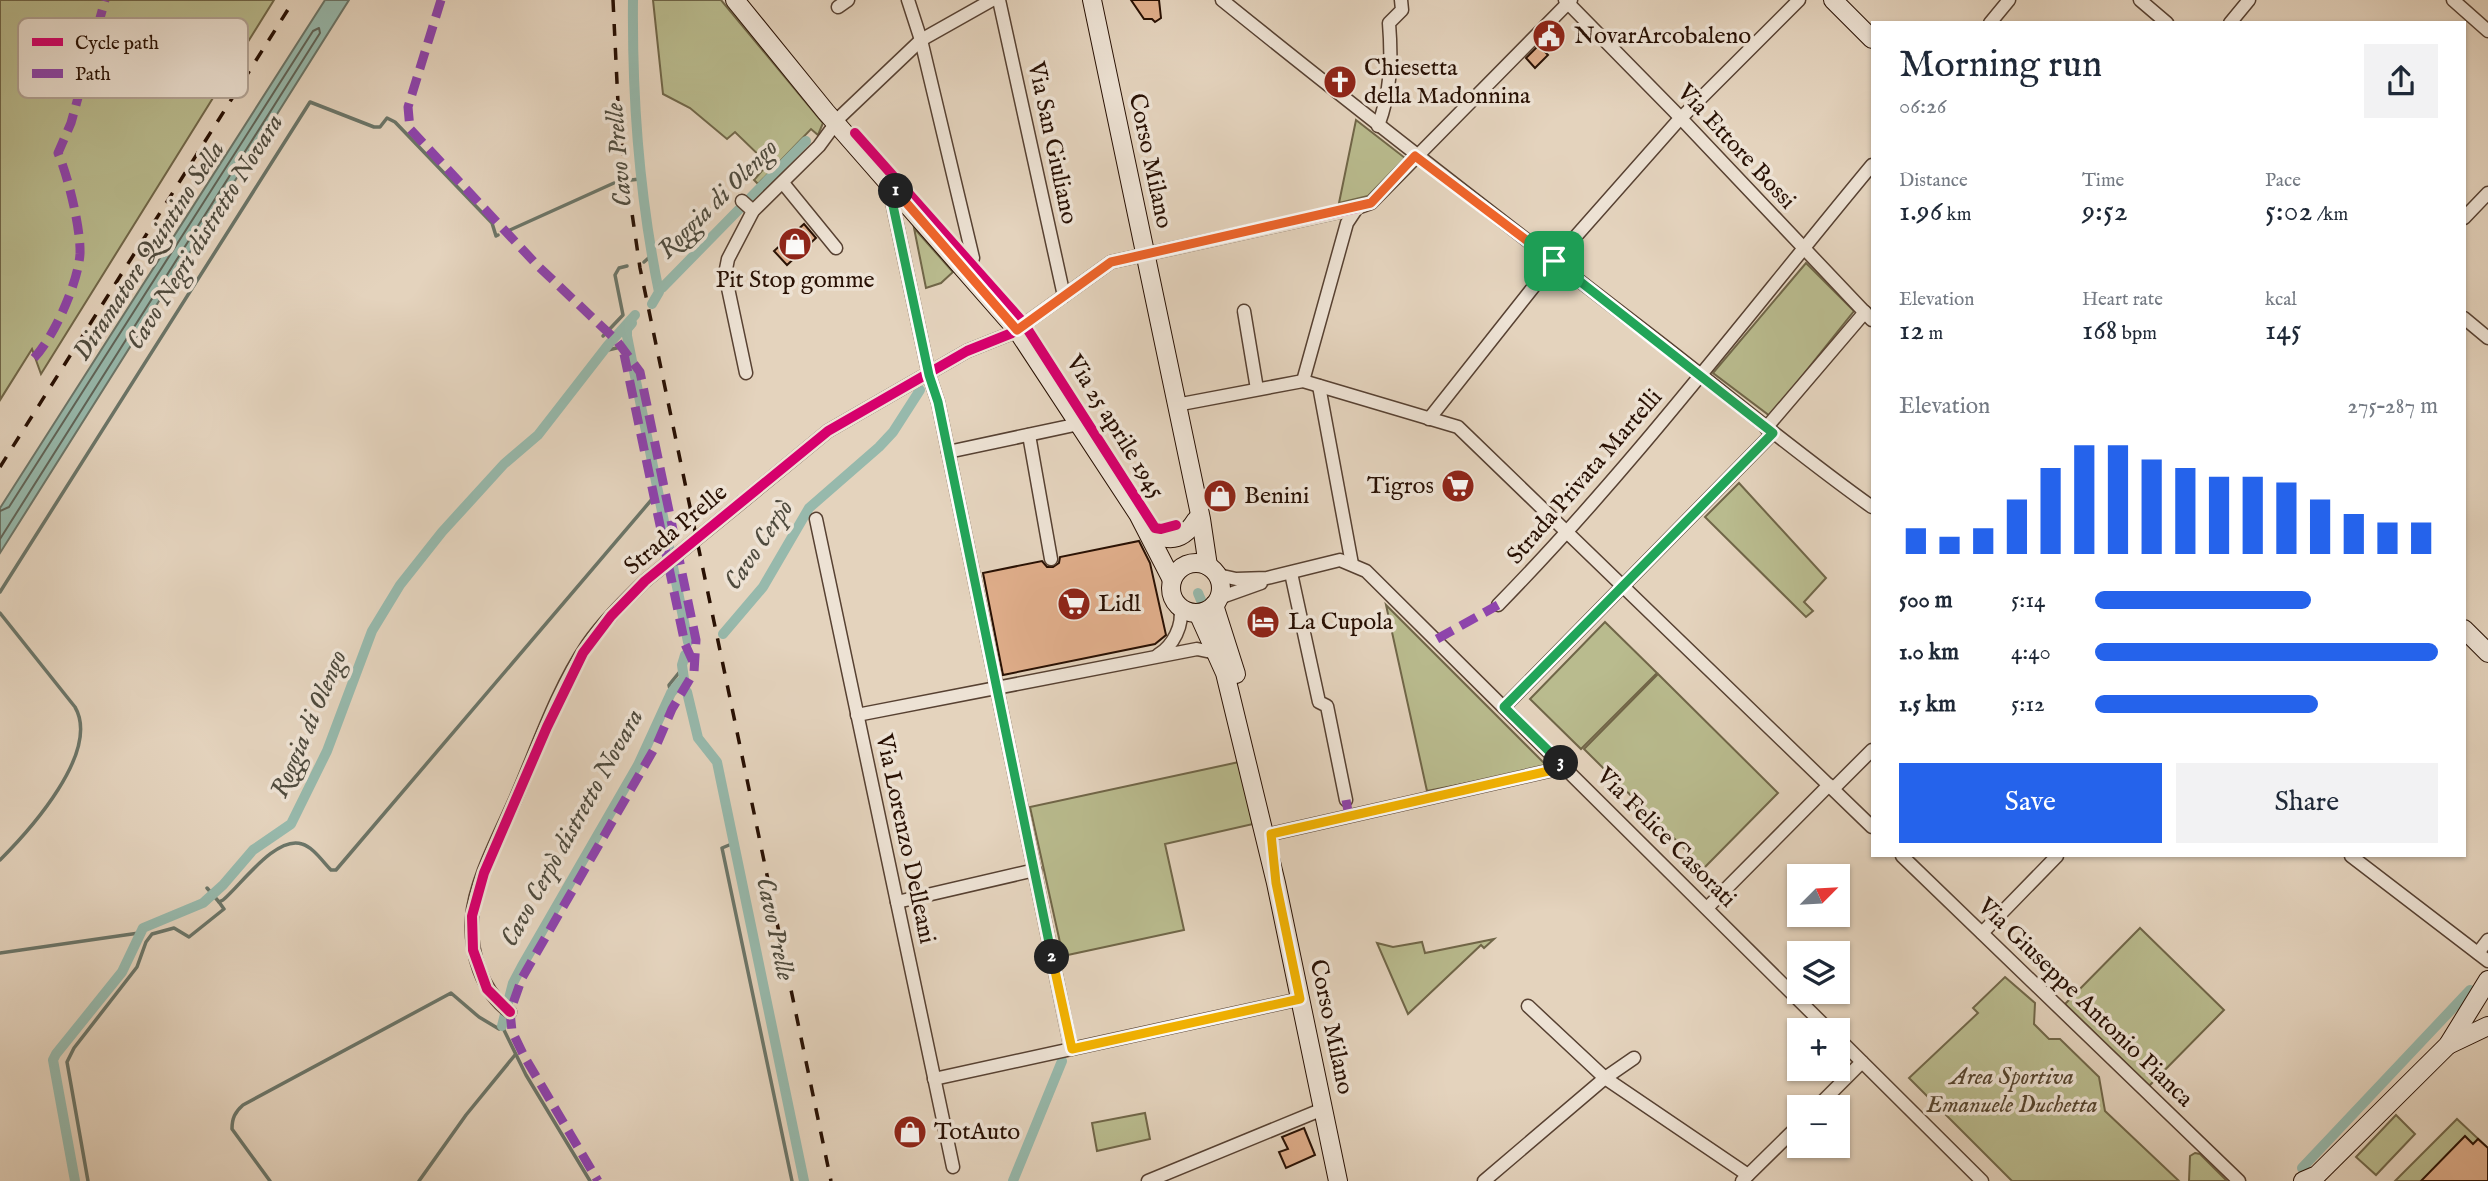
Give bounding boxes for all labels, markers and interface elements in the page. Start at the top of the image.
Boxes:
public building icon: NovarArcobaleno [1530,17,1568,55]
legend [18,18,248,98]
place label: NovarArcobaleno [1574,21,1751,52]
text: Cycle path [75,32,159,56]
text: Morning run [1899,42,2102,90]
button: share [2364,44,2438,118]
place label: Chiesetta della Madonnina [1364,53,1531,112]
street label: Via San Giuliano [1019,58,1084,227]
text: Path [75,63,111,87]
church icon: Chiesetta della Madonnina [1321,63,1359,101]
street label: Via Ettore Bossi [1669,77,1802,216]
street label: Corso Milano [1121,91,1179,231]
text: 06:26 [1899,92,1947,121]
water label: Cavo Prelle [598,101,640,209]
water label: Cavo Negri distretto Novara [119,108,292,357]
water label: Roggia di Olengo [651,132,786,267]
water label: Diramatore Quintino Sella [66,135,232,367]
text: Distance [1899,169,1968,193]
text: Time [2082,169,2124,193]
text: Pace [2265,169,2301,193]
pin: 1 [878,174,914,208]
text: 1 [892,178,899,202]
text: 1.96 [1899,193,1942,231]
text: 9:52 [2082,193,2128,231]
text: 5:02 [2265,193,2313,231]
text: km [1942,203,1971,227]
text: /km [2313,203,2348,227]
shop icon: Pit Stop gomme [776,225,814,263]
pin [1524,231,1584,291]
icon: arrive [1535,242,1573,280]
place label: Pit Stop gomme [715,265,875,296]
text: Elevation [1899,288,1974,312]
text: Heart rate [2082,288,2163,312]
text: kcal [2265,288,2297,312]
text: 12 [1899,312,1924,350]
text: 168 [2082,312,2118,350]
text: 145 [2265,312,2302,350]
text: m [1924,322,1943,346]
text: bpm [2118,322,2157,346]
street label: Via 25 aprile 1945 [1058,349,1172,505]
street label: Strada Privata Martelli [1500,383,1670,571]
text: Elevation [1899,392,1990,421]
text: 275–287 m [2347,392,2438,421]
supermarket icon: Tigros [1439,467,1477,505]
place label: Tigros [1367,471,1434,502]
shop icon: Benini [1201,477,1239,515]
street label: Strada Prelle [618,478,734,582]
place label: Benini [1244,481,1309,512]
water label: Cavo Cerpò [717,493,801,597]
supermarket icon: Lidl [1055,585,1093,623]
text: 500 m [1899,586,1953,615]
text: 5:14 [2011,586,2045,615]
place label: Lidl [1098,589,1141,620]
hotel icon: La Cupola [1244,603,1282,641]
place label: La Cupola [1288,607,1394,638]
text: 1.0 km [1899,638,1959,667]
text: 4:40 [2011,638,2051,667]
water label: Roggia di Olengo [263,645,356,803]
text: 1.5 km [1899,690,1956,719]
text: 5:12 [2011,690,2045,719]
water label: Cavo Cerpò distretto Novara [493,703,651,953]
street label: Via Lorenzo Delleani [867,730,942,947]
pin: 3 [1544,746,1578,780]
text: 3 [1557,750,1564,774]
street label: Via Felice Casorati [1589,761,1743,915]
button: Save [1899,763,2162,843]
button: Share [2176,763,2438,843]
north arrow [1787,864,1850,928]
map controls [1787,864,1850,1158]
water label: Cavo Prelle [748,874,802,984]
street label: Via Giuseppe Antonio Pianca [1970,891,2200,1115]
pin: 2 [1034,940,1070,974]
button: layers [1787,941,1850,1004]
text: 2 [1047,944,1056,968]
street label: Corso Milano [1302,957,1360,1097]
button: + [1787,1018,1850,1081]
park label: Area Sportiva Emanuele Duchetta [1925,1062,2098,1121]
button: − [1787,1095,1850,1158]
shop icon: TotAuto [891,1113,929,1151]
place label: TotAuto [934,1117,1020,1148]

